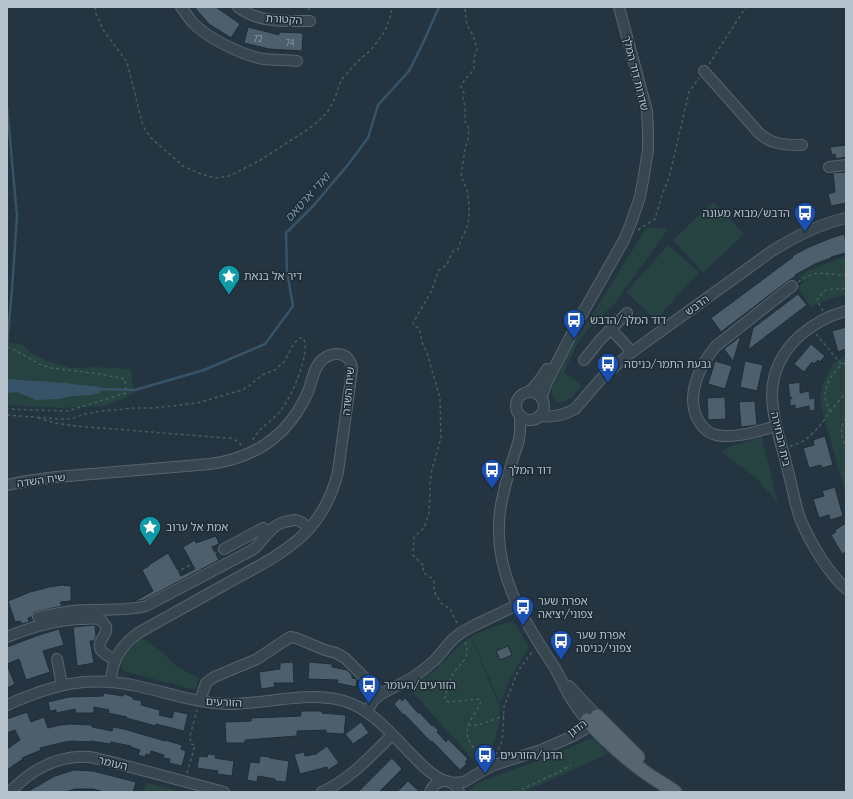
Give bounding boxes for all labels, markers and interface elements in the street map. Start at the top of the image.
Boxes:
street label: הקטורת [265,11,303,27]
house number: 72 [253,33,263,44]
street label: שדרות דוד המלך [620,34,652,112]
house number: 74 [285,37,295,48]
water label: ואדי ארטאס [281,168,334,225]
bus stop icon: הדבש/מבוא מעונה [792,200,818,233]
place label: הדבש/מבוא מעונה [703,206,790,220]
place icon: דיר אל בנאת [216,263,242,296]
place label: דיר אל בנאת [244,269,302,283]
street label: הדבש [682,291,712,319]
bus stop icon: דוד המלך/הדבש [561,307,587,340]
place label: דוד המלך/הדבש [590,313,666,327]
bus stop icon: גבעת התמר/כניסה [595,351,621,384]
place label: גבעת התמר/כניסה [624,357,711,371]
street label: שיח השדה [339,366,357,416]
street label: בית הבחירה [768,410,794,468]
bus stop icon: דוד המלך [479,457,505,490]
place label: דוד המלך [508,463,552,477]
street label: שיח השדה [16,470,66,490]
place icon: אמת אל ערוב [137,514,163,547]
place label: אמת אל ערוב [166,520,228,534]
bus stop icon: אפרת שער צפוני/יציאה [510,594,536,627]
place label: אפרת שער צפוני/יציאה [538,594,593,621]
bus stop icon: אפרת שער צפוני/כניסה [548,628,574,661]
place label: אפרת שער צפוני/כניסה [576,628,632,655]
bus stop icon: הזורעים/העומר [356,672,382,705]
place label: הזורעים/העומר [384,678,456,692]
street label: הזורעים [205,694,243,710]
street label: הדגן [565,716,590,740]
bus stop icon: הדגן/הזורעים [472,742,498,775]
place label: הדגן/הזורעים [500,748,563,762]
street label: העומר [97,753,129,773]

